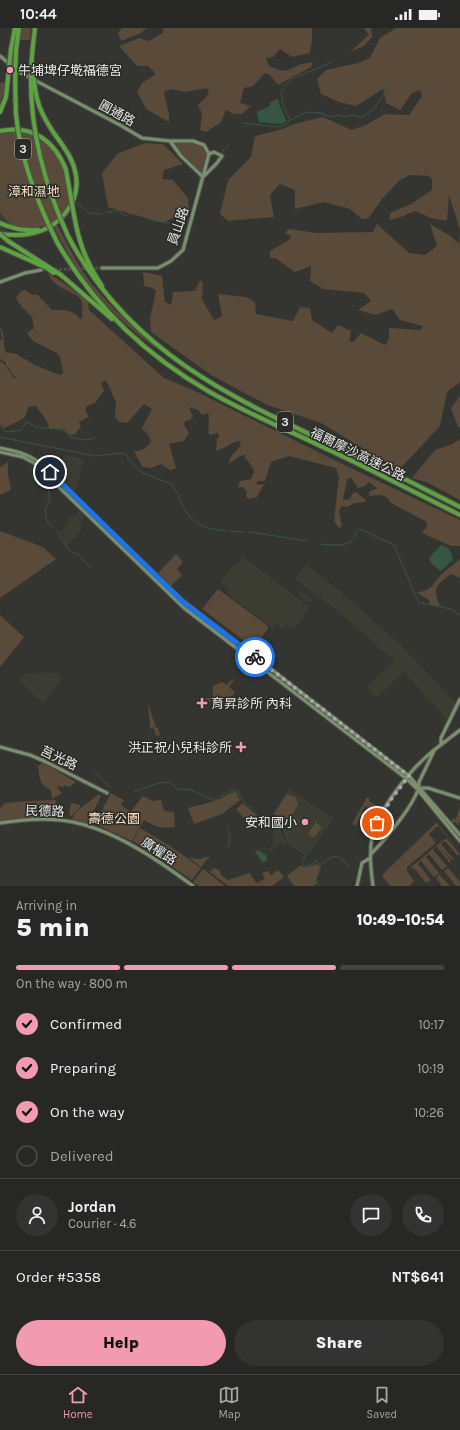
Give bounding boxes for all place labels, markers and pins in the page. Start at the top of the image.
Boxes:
place label: 牛埔埤仔墘福德宮 [18,63,122,78]
marker: 牛埔埤仔墘福德宮 [5,65,15,75]
pin [33,455,67,489]
place label: 育昇診所 內科 [211,696,292,711]
marker: 育昇診所 內科 [196,697,208,709]
place label: 洪正祝小兒科診所 [128,740,232,755]
marker: 洪正祝小兒科診所 [235,741,247,753]
pin [360,806,394,840]
place label: 安和國小 [245,815,297,830]
marker: 安和國小 [300,817,310,827]

